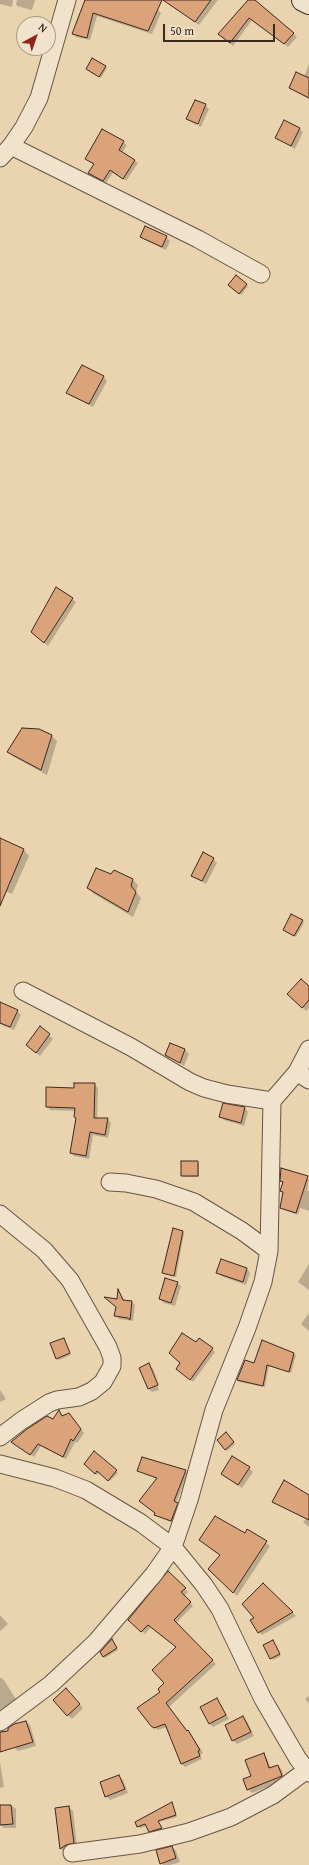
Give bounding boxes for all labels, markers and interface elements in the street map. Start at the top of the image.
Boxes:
north arrow [16,16,56,56]
scale bar [165,16,277,42]
text: N [35,19,51,36]
text: 50 m [170,22,194,39]

